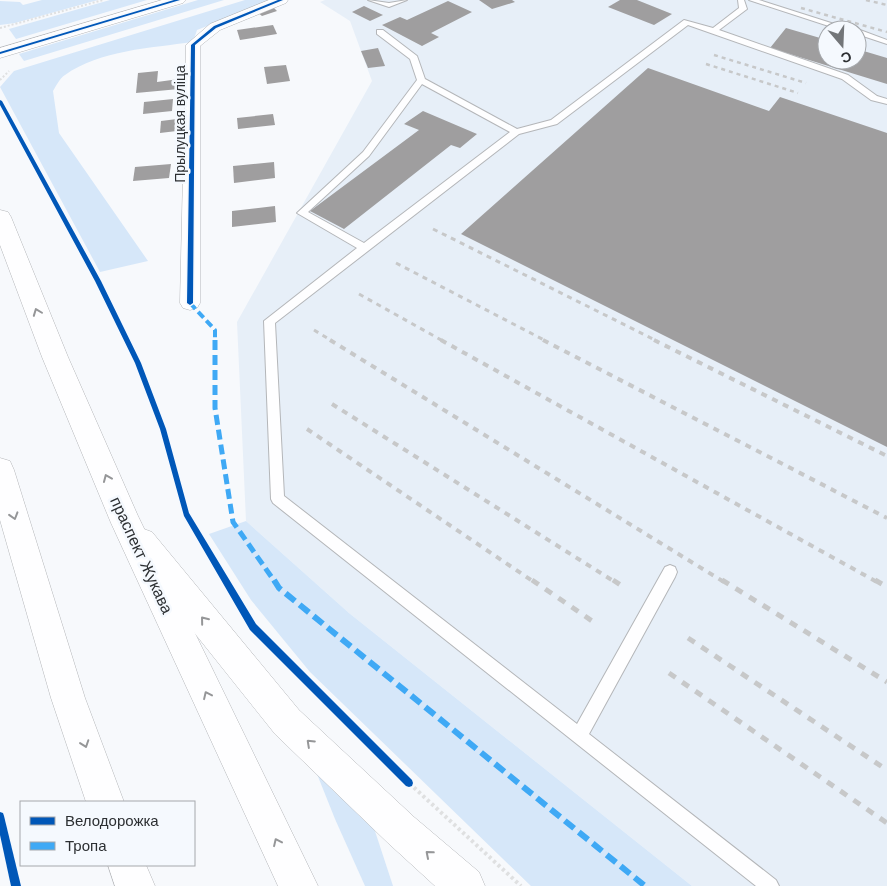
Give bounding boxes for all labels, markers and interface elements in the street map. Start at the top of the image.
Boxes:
north arrow [817,20,867,70]
text: С [839,47,854,67]
street label: Прылуцкая вуліца [171,65,189,183]
one-way arrow [33,308,43,317]
one-way arrow [102,474,113,483]
street label: праспект Жукава [105,493,178,617]
one-way arrow [8,512,18,520]
one-way arrow [202,617,210,626]
one-way arrow [203,691,214,700]
one-way arrow [79,739,89,747]
one-way arrow [306,740,315,749]
legend [20,801,195,866]
text: Велодорожка [65,811,159,831]
text: Тропа [65,836,107,856]
one-way arrow [273,838,283,847]
one-way arrow [425,851,434,860]

